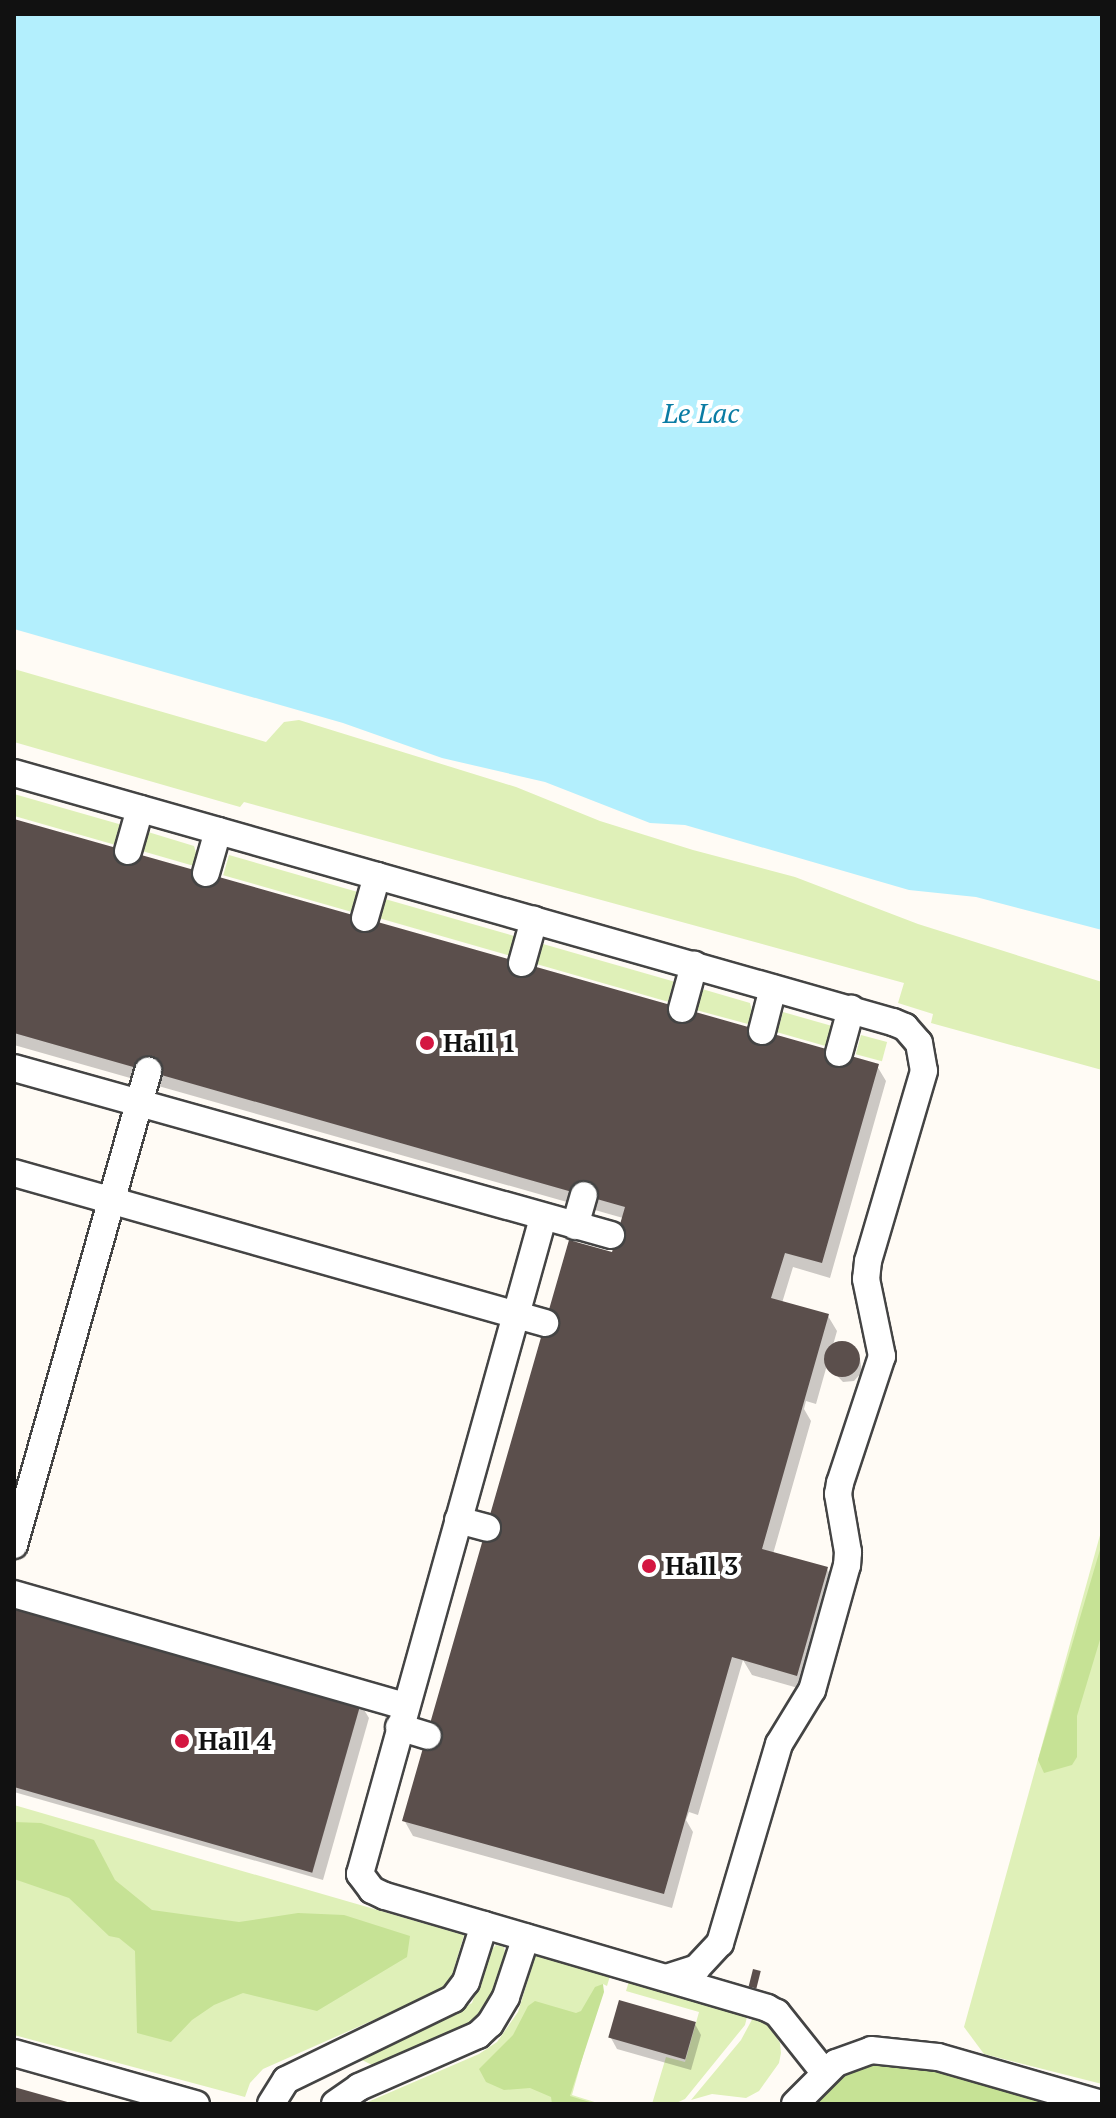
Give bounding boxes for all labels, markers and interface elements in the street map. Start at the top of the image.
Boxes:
water label: Le Lac [663,396,739,430]
place label: Hall 1 [443,1027,516,1059]
marker: Hall 1 [418,1034,436,1052]
place label: Hall 3 [665,1550,738,1582]
marker: Hall 3 [640,1557,658,1575]
place label: Hall 4 [198,1725,271,1757]
marker: Hall 4 [173,1732,191,1750]

